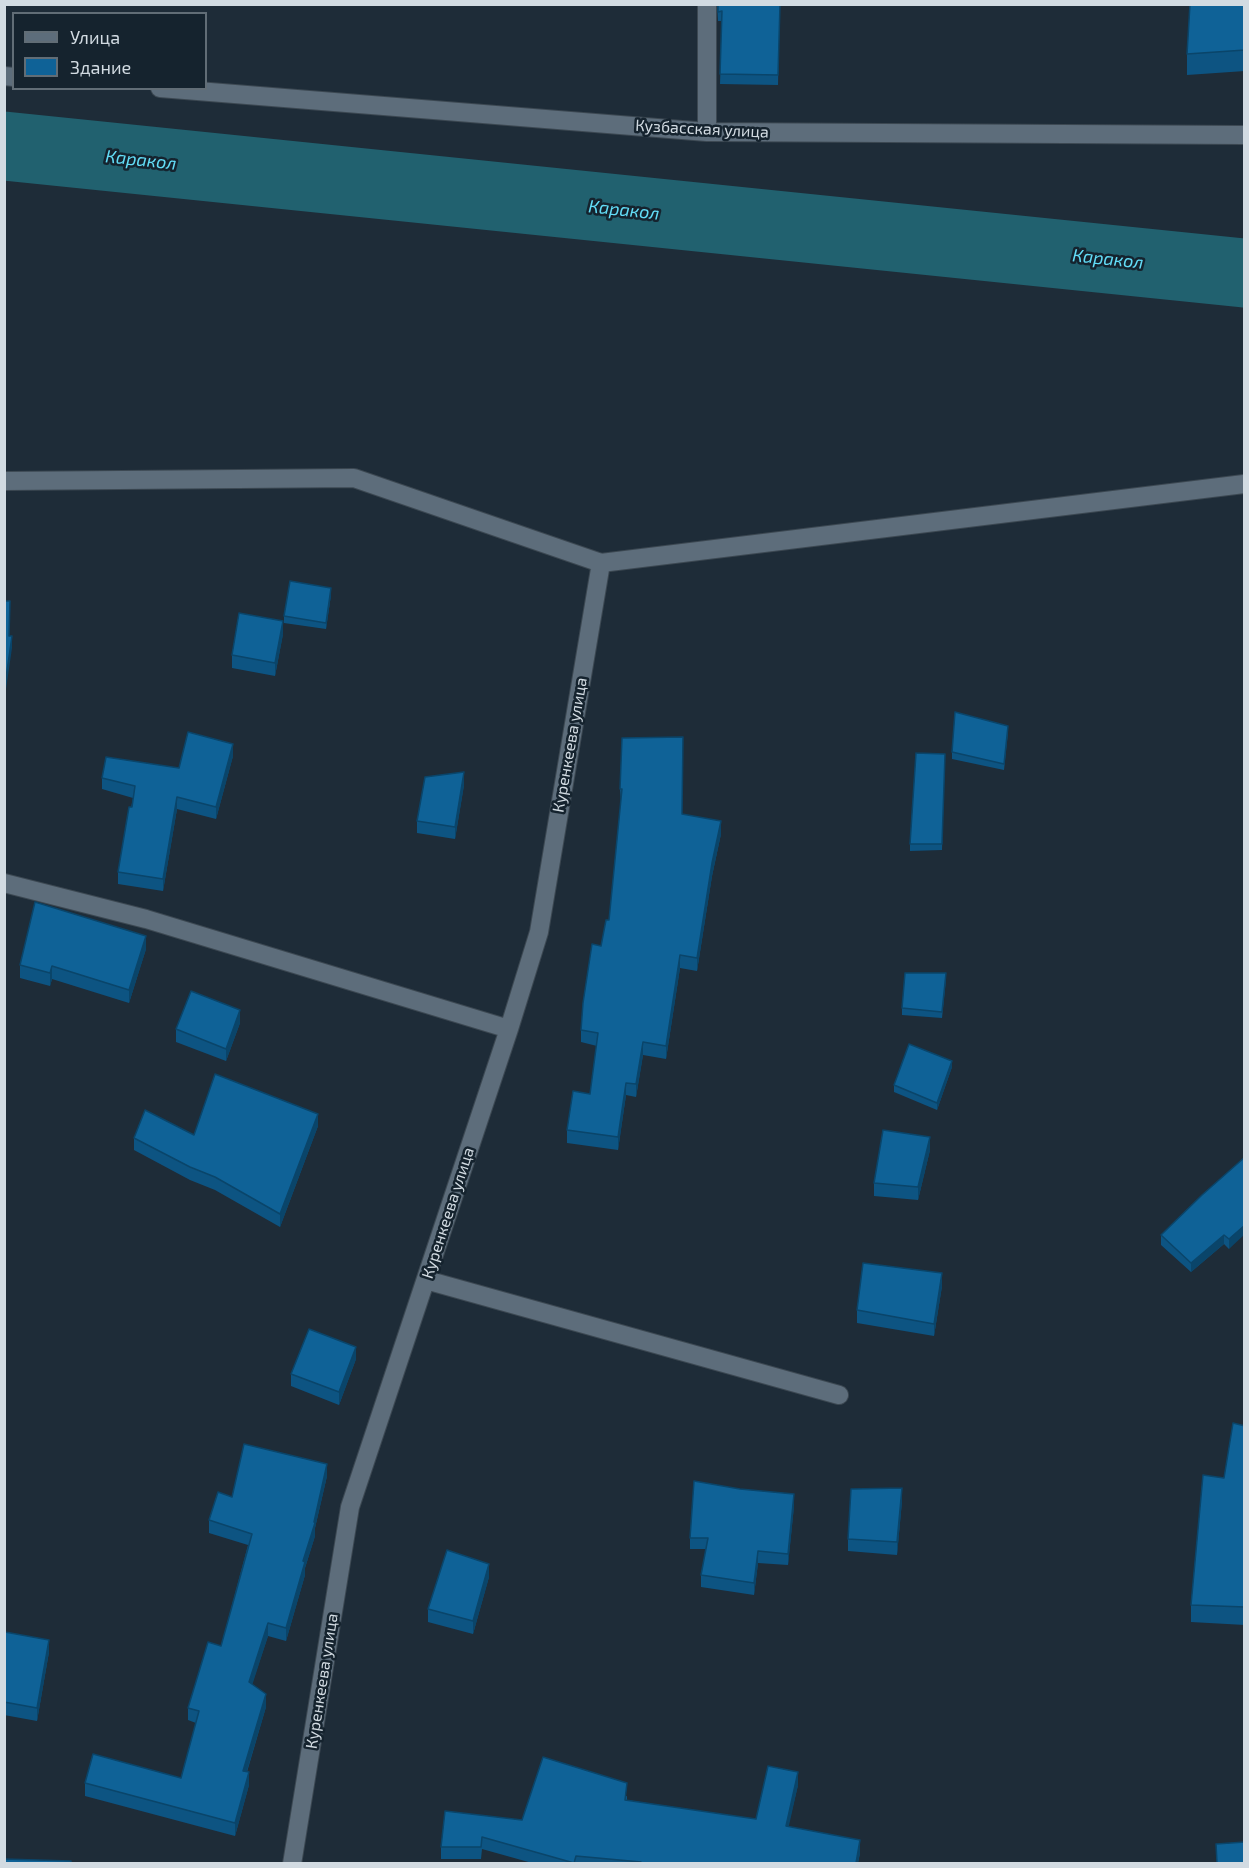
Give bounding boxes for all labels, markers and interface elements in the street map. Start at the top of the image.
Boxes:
legend [12,12,207,90]
text: Улица [70,26,120,48]
text: Здание [70,56,131,78]
street label: Кузбасская улица [635,116,769,142]
water label: Каракол [104,146,178,174]
water label: Каракол [587,196,661,224]
water label: Каракол [1071,245,1145,273]
street label: Куренкеева улица [549,676,591,814]
street label: Куренкеева улица [418,1145,478,1281]
street label: Куренкеева улица [302,1612,342,1750]

